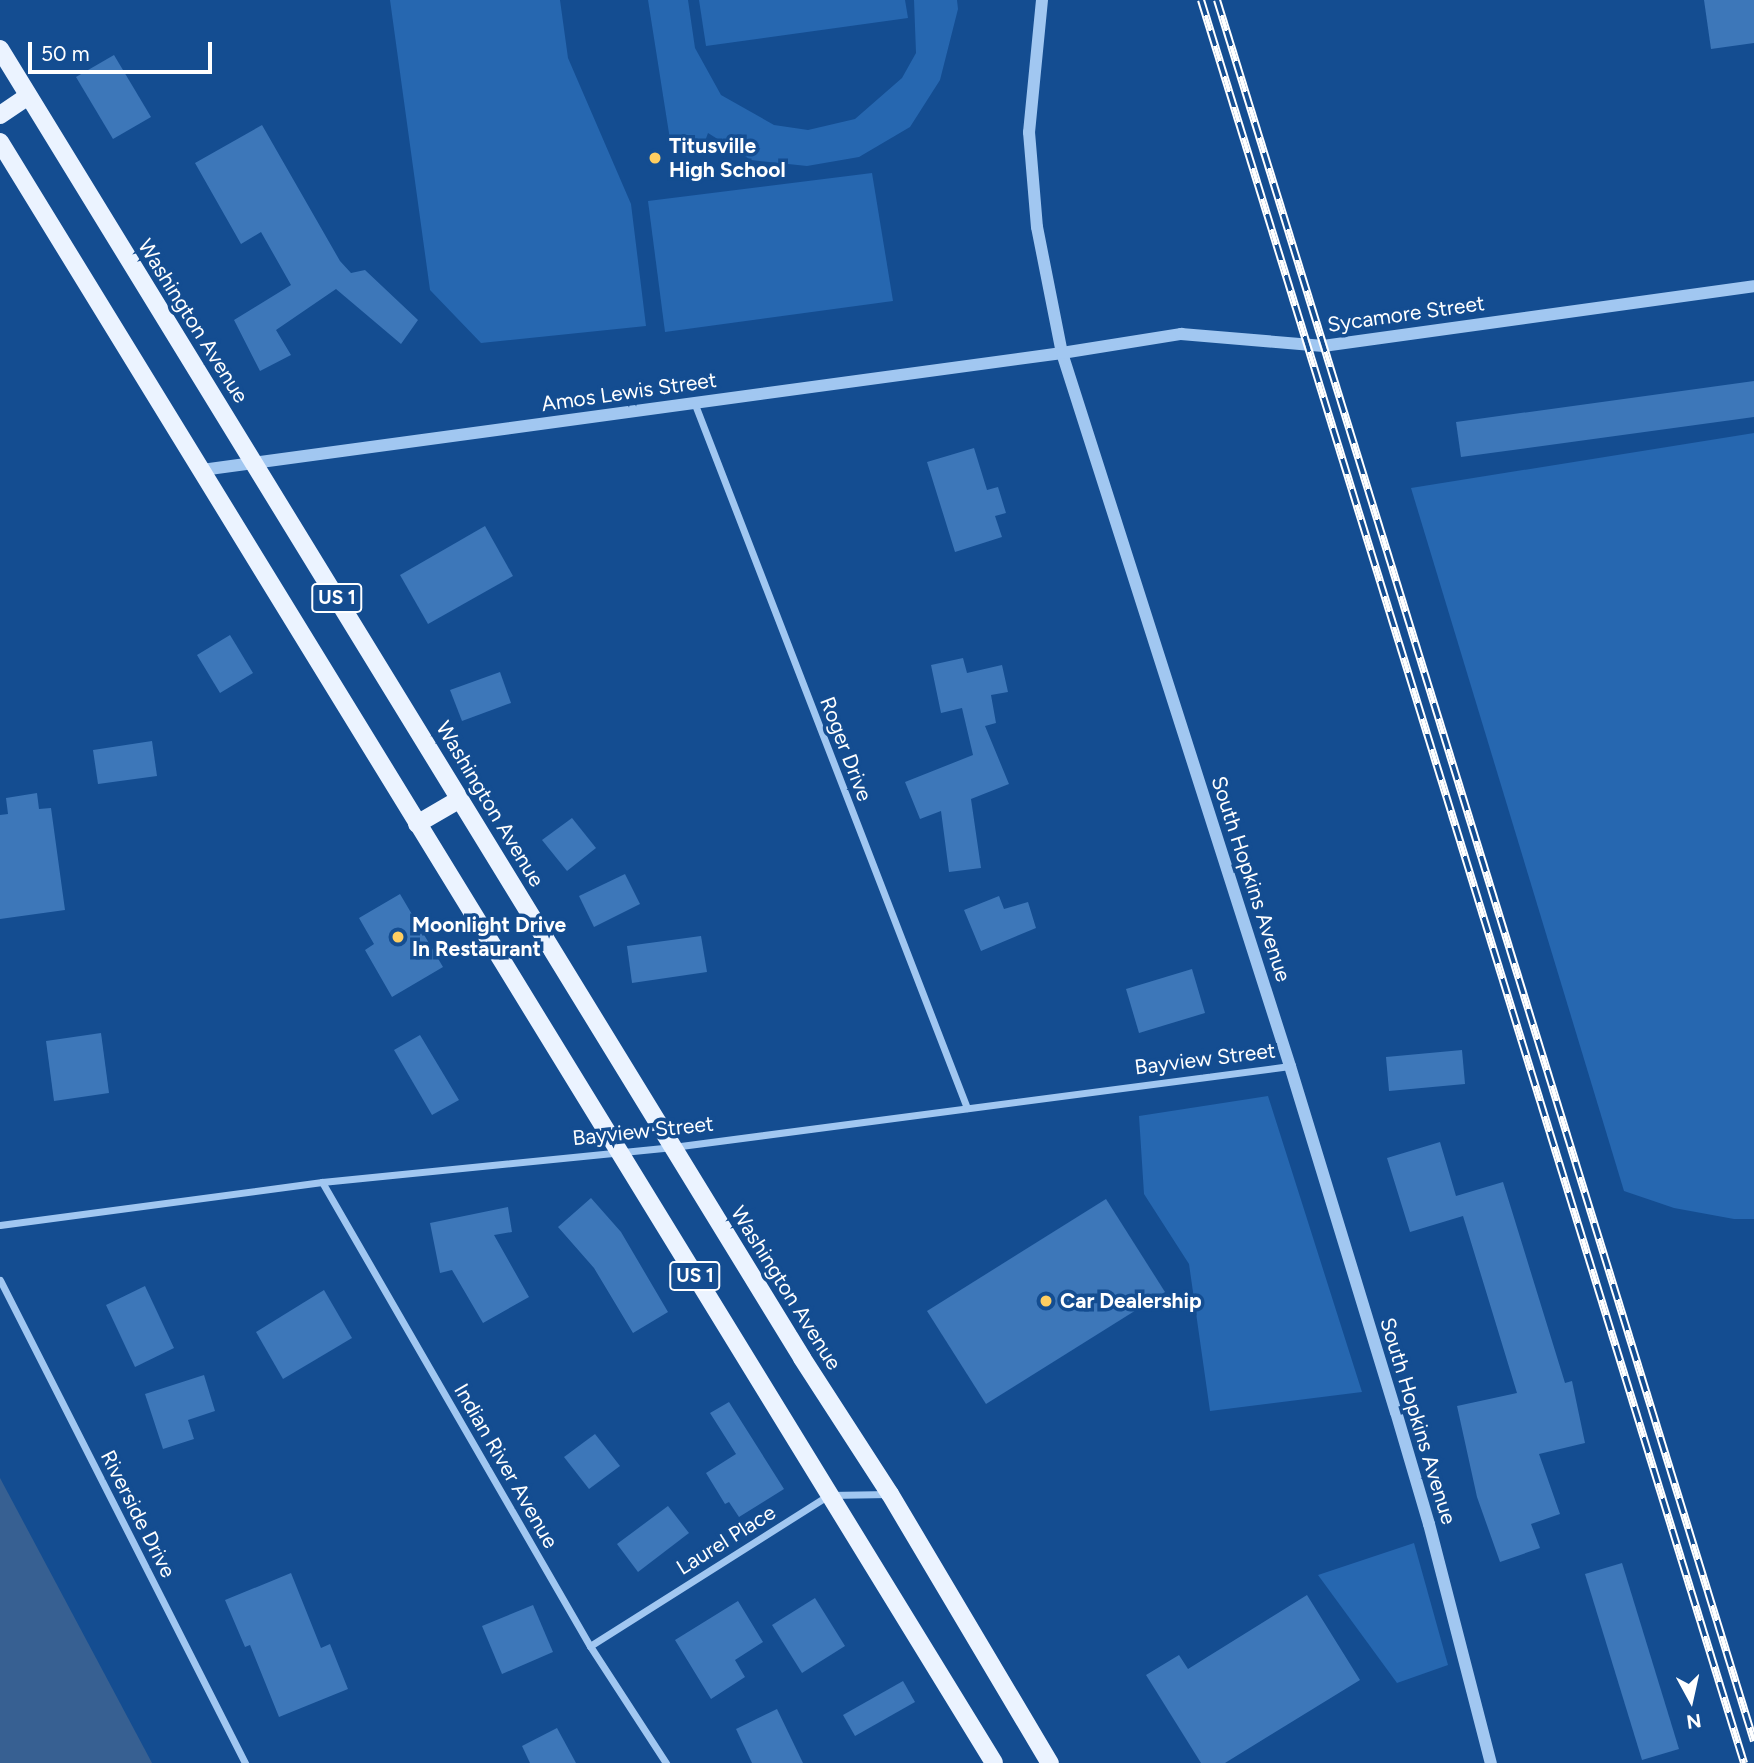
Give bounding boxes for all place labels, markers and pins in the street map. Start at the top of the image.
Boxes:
place label: Titusville High School [669,133,786,183]
marker: Titusville High School [647,150,663,166]
place label: Moonlight Drive In Restaurant [412,912,566,962]
marker: Moonlight Drive In Restaurant [390,929,406,945]
place label: Car Dealership [1060,1288,1202,1314]
marker: Car Dealership [1038,1293,1054,1309]

